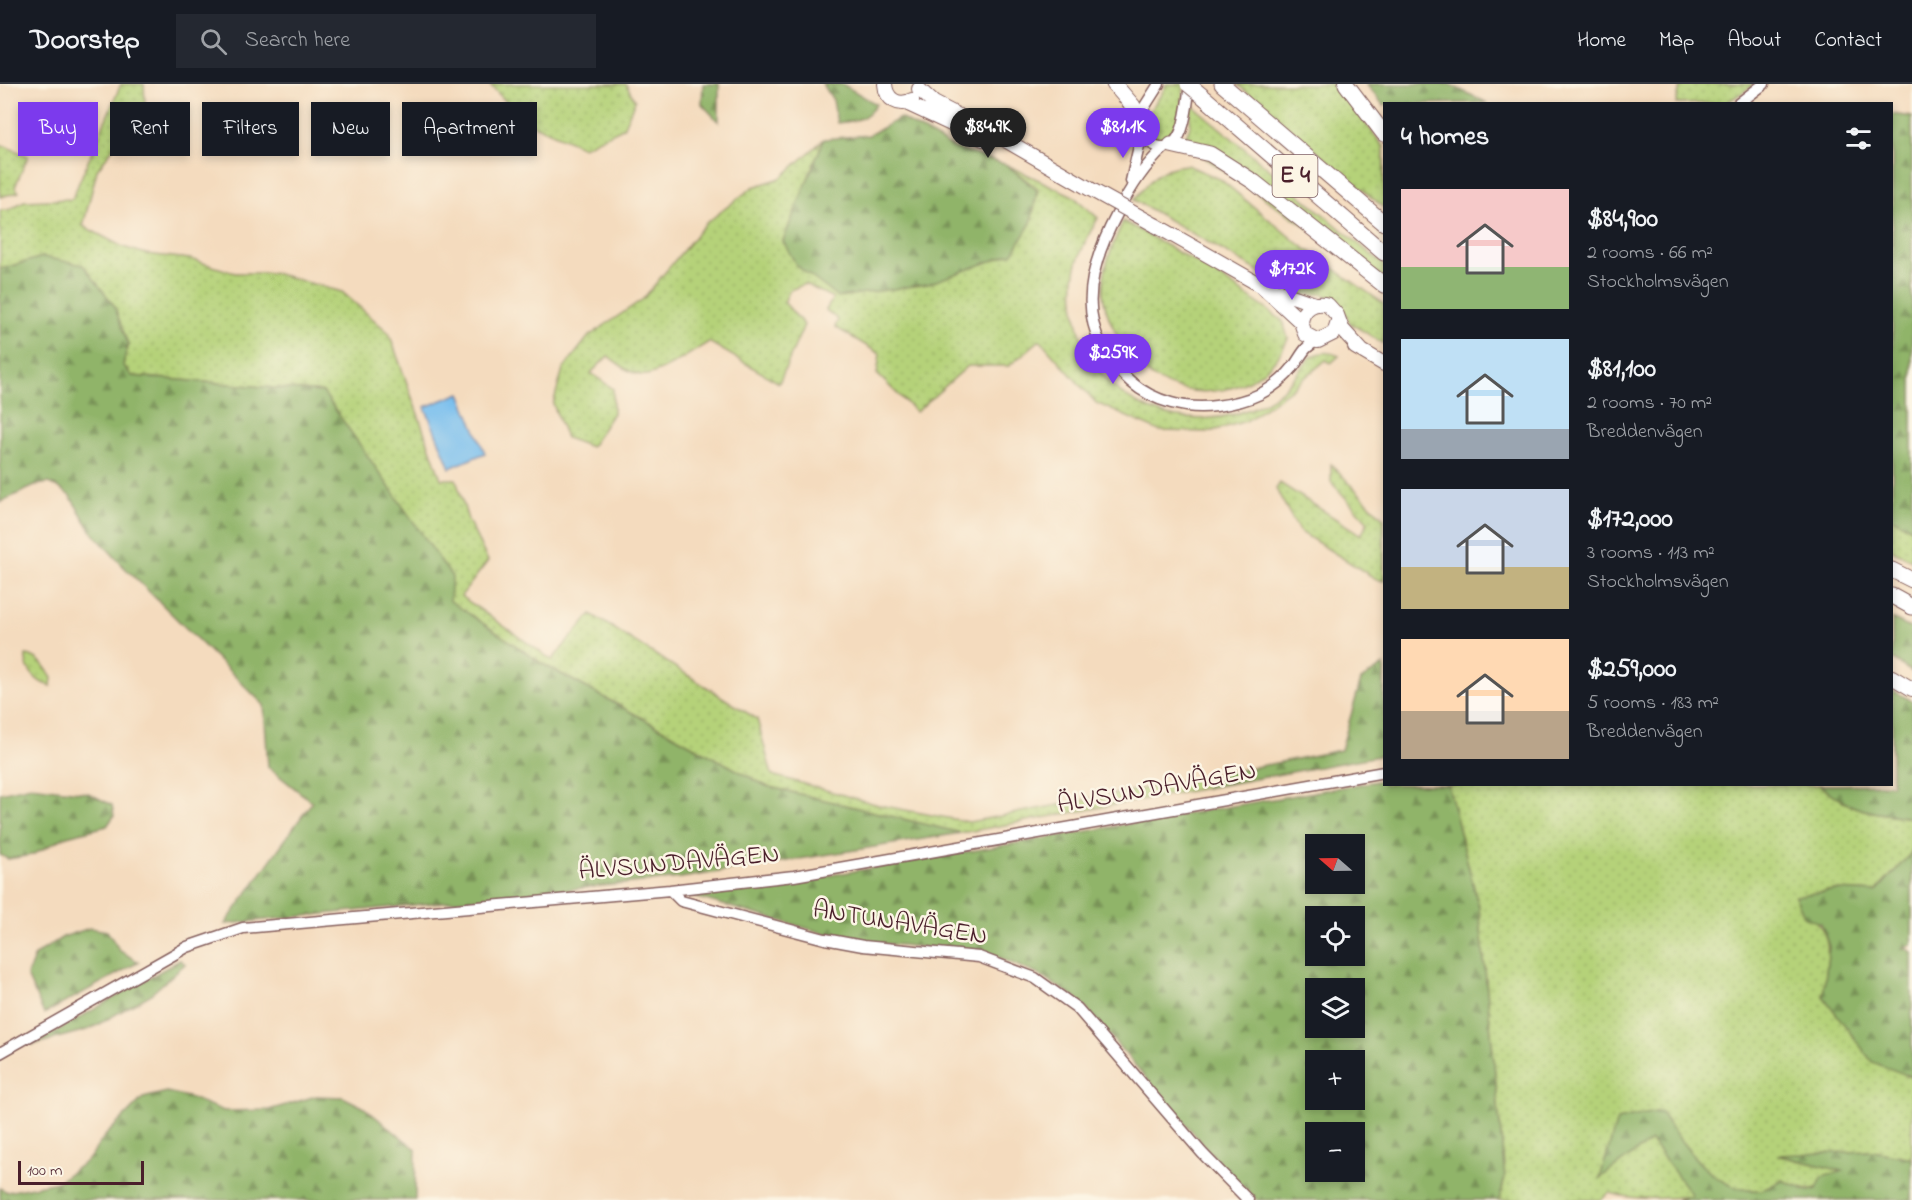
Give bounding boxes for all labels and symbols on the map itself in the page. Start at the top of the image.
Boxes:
pin: $84.9K [939,108,1037,159]
pin: $81.1K [1074,108,1172,159]
road number: E 4 [1272,155,1318,197]
pin: $172K [1250,250,1334,301]
pin: $259K [1071,334,1155,385]
street label: ÄLVSUNDAVÄGEN [1054,753,1260,825]
north arrow [1305,834,1365,894]
street label: ÄLVSUNDAVÄGEN [577,836,781,892]
street label: ANTUNAVÄGEN [810,891,990,957]
scale bar [18,1158,144,1186]

